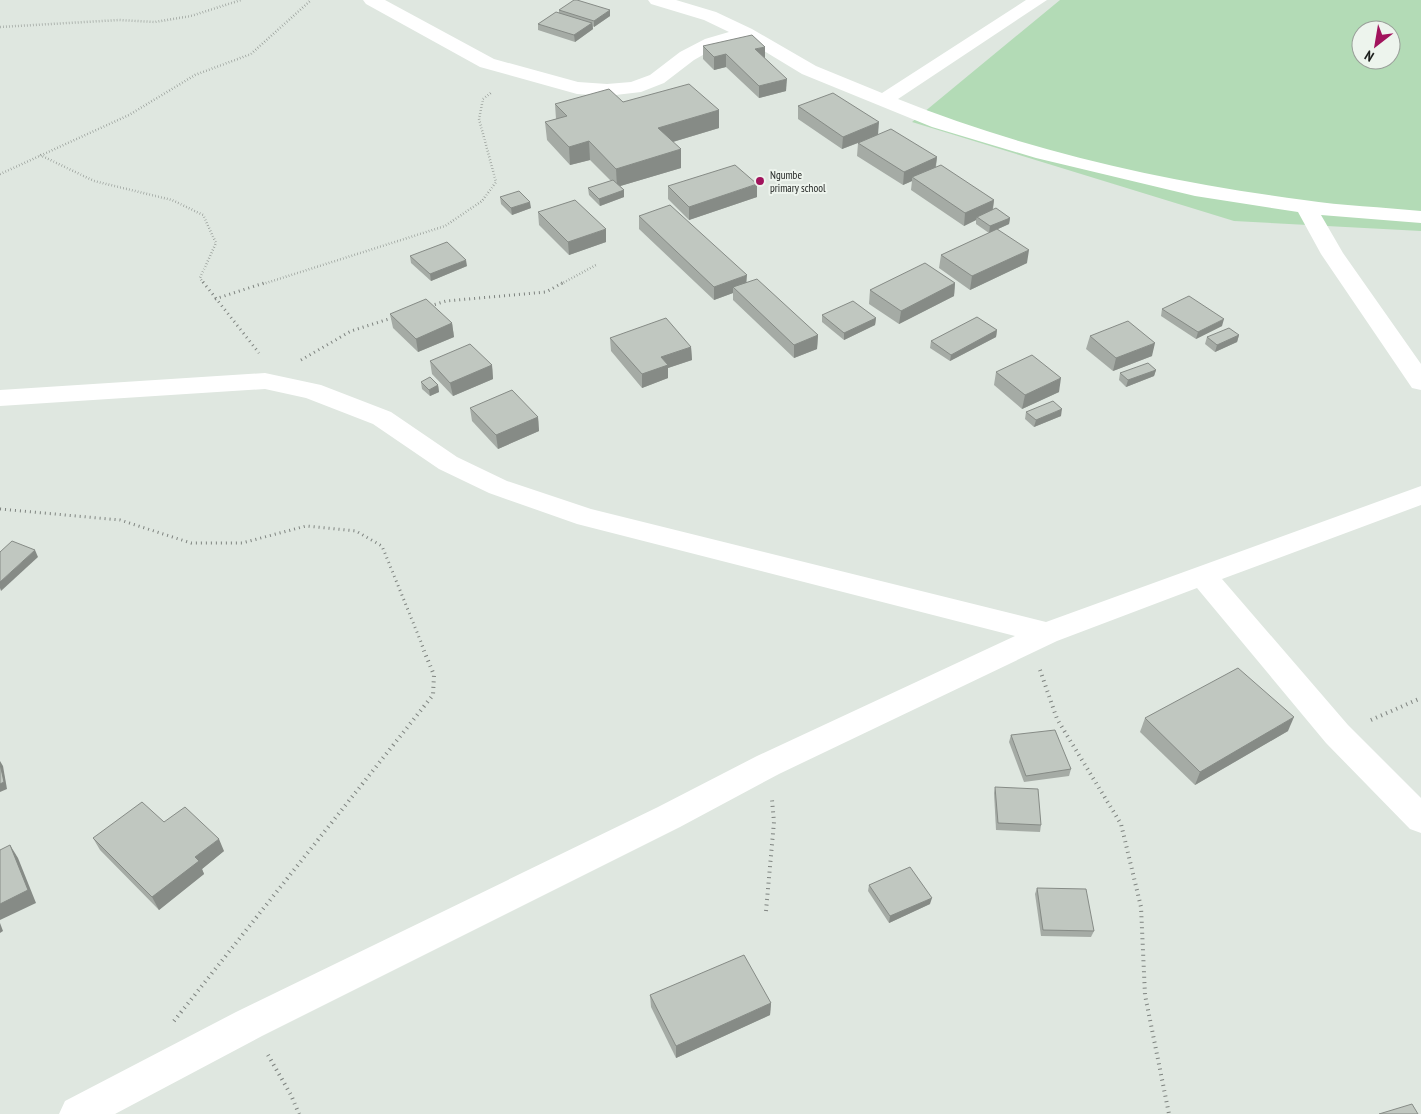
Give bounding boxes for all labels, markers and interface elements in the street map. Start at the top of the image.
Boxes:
north arrow [1351,20,1401,70]
text: N [1361,46,1377,66]
place label: Ngumbe primary school [770,168,826,195]
marker: Ngumbe primary school [754,175,766,187]

